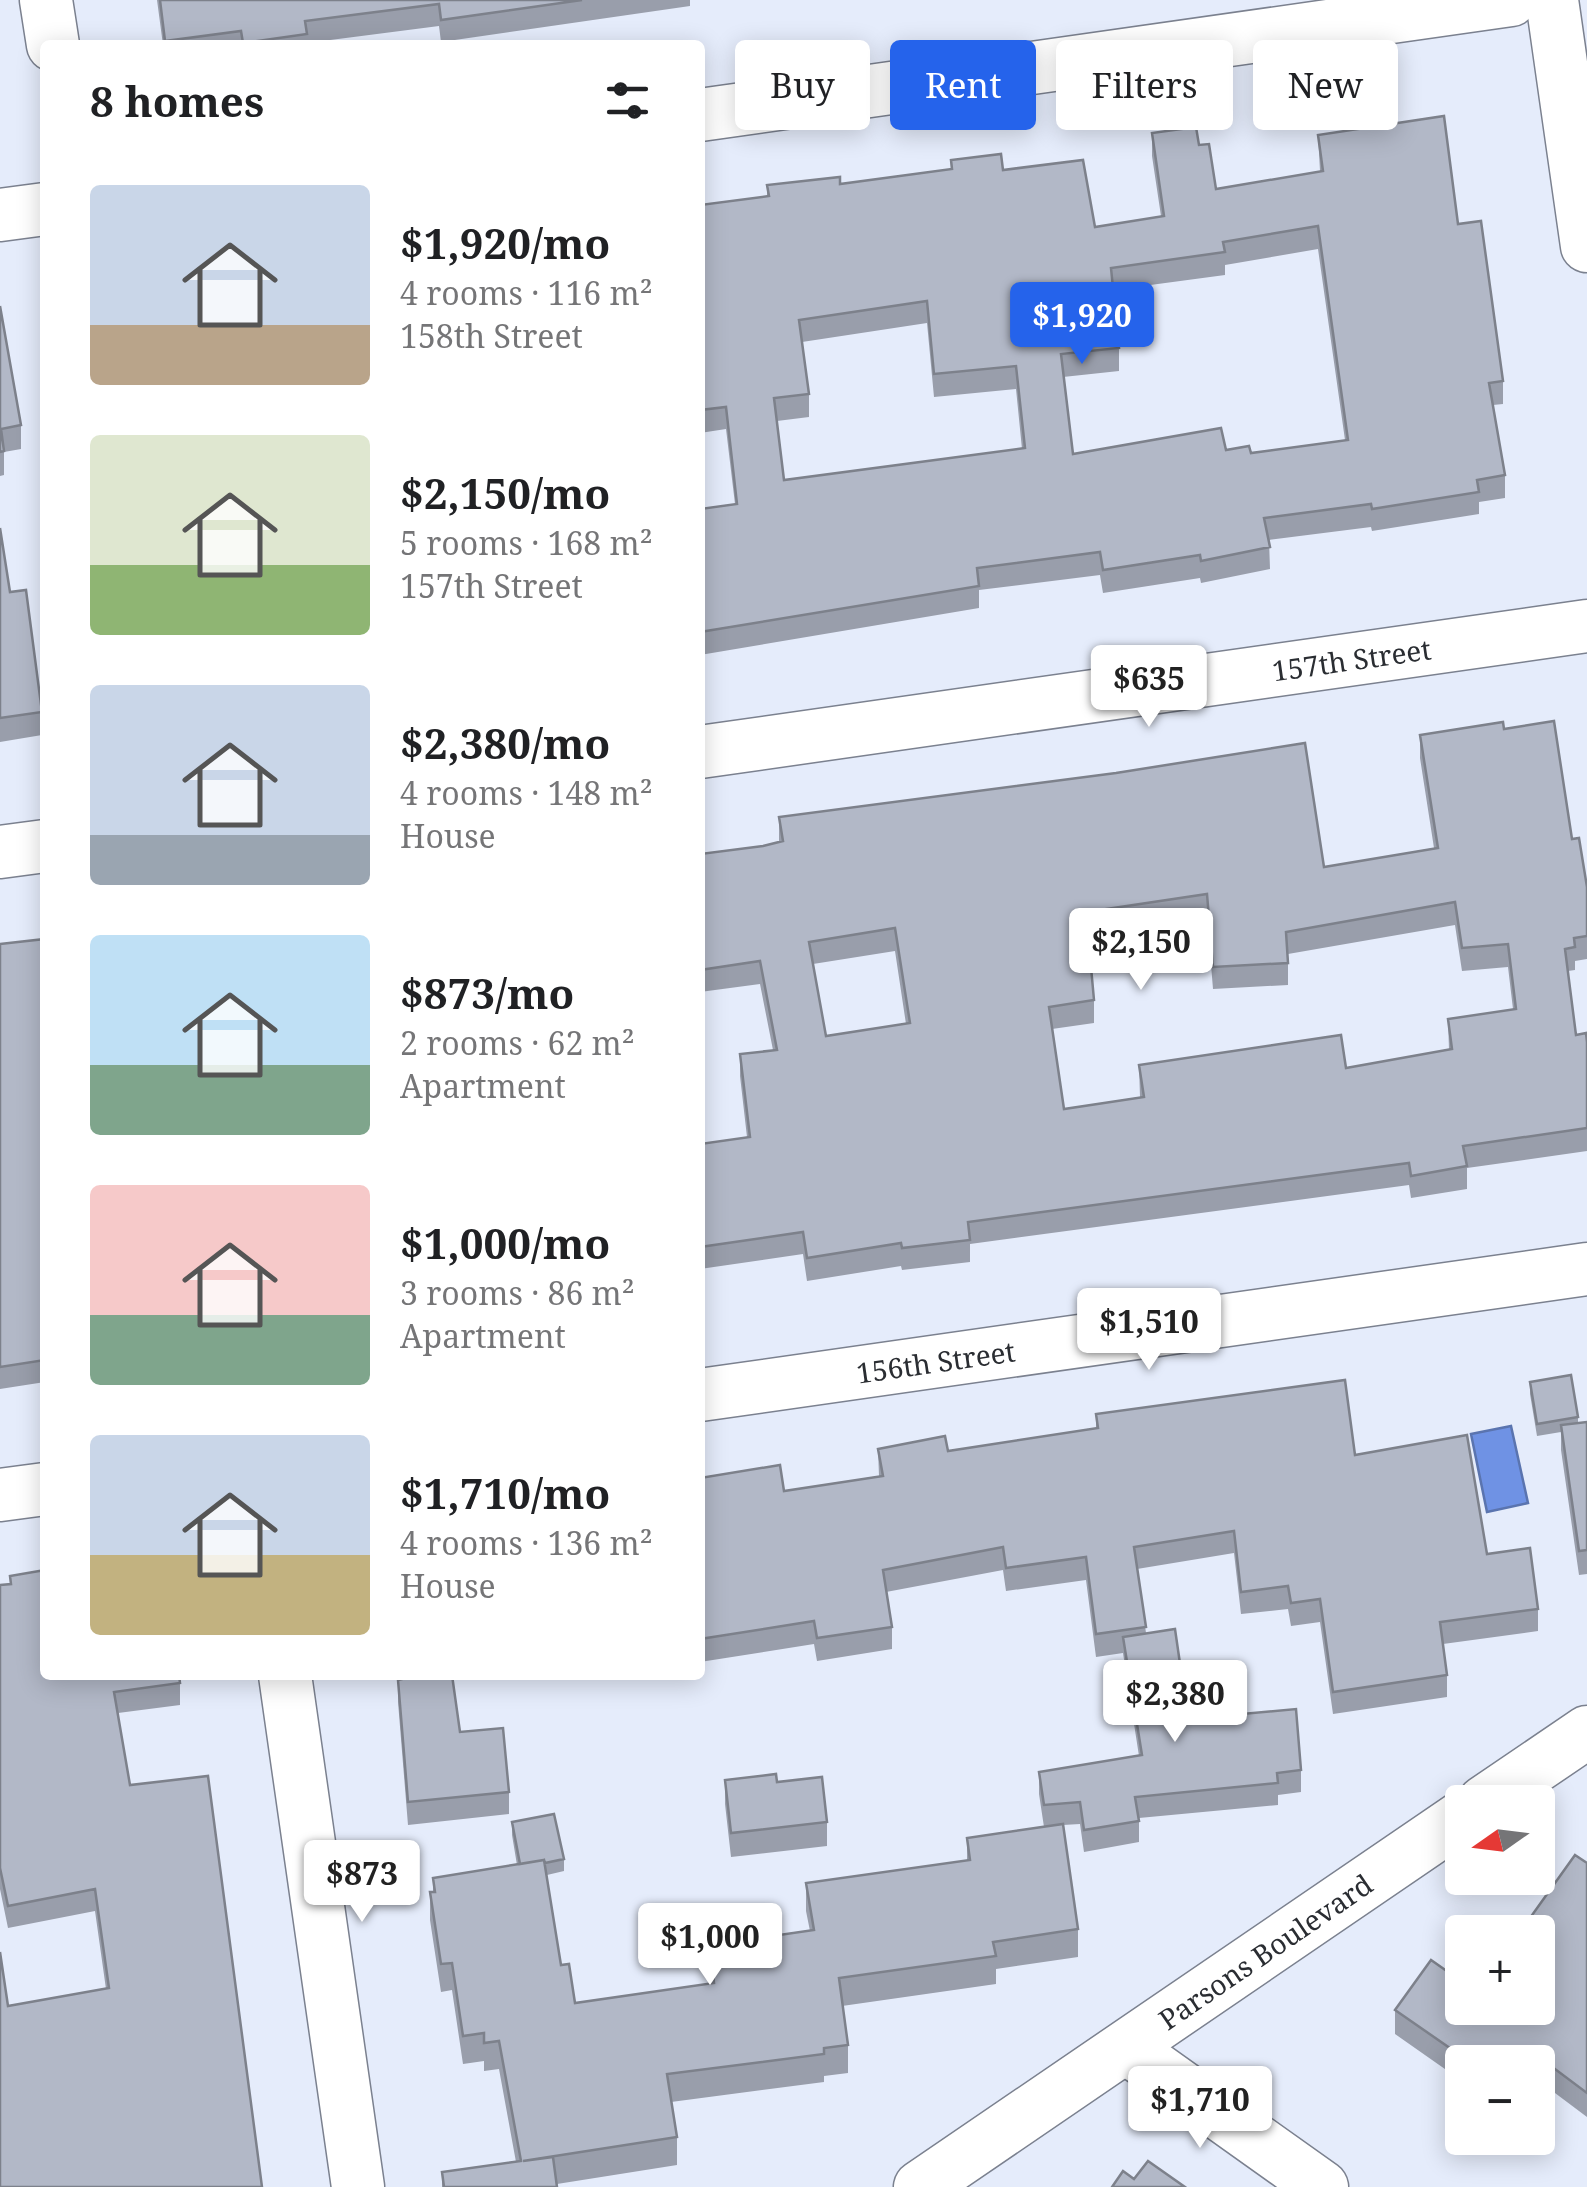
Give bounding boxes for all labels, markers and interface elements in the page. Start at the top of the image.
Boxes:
chip: Buy [735,40,870,130]
chip: Rent [890,40,1036,130]
chip: Filters [1056,40,1233,130]
chip: New [1253,40,1398,130]
text: 8 homes [90,72,264,129]
icon: filters [600,73,655,128]
text: $1,920/mo [400,214,610,271]
icon: home [170,225,290,345]
text: 4 rooms · 116 m² [400,271,653,314]
pin: $1,920 [1001,282,1163,367]
text: $1,920 [1032,293,1132,336]
text: 158th Street [400,314,583,357]
text: $2,150/mo [400,464,610,521]
icon: home [170,475,290,595]
text: 5 rooms · 168 m² [400,521,653,564]
text: 157th Street [400,564,583,607]
street label: 157th Street [1270,629,1433,690]
pin: $635 [1090,645,1208,730]
text: $635 [1113,656,1185,699]
text: $2,380/mo [400,714,610,771]
icon: home [170,725,290,845]
text: 4 rooms · 148 m² [400,771,653,814]
text: House [400,814,496,857]
pin: $2,150 [1060,908,1222,993]
text: $2,150 [1091,919,1191,962]
text: $873/mo [400,964,574,1021]
icon: home [170,975,290,1095]
text: 2 rooms · 62 m² [400,1021,635,1064]
text: Apartment [400,1064,566,1107]
text: $1,000/mo [400,1214,610,1271]
icon: home [170,1225,290,1345]
text: 3 rooms · 86 m² [400,1271,635,1314]
pin: $1,510 [1068,1288,1230,1373]
text: $1,510 [1099,1299,1199,1342]
text: Apartment [400,1314,566,1357]
street label: 156th Street [854,1331,1018,1392]
text: $1,710/mo [400,1464,610,1521]
icon: home [170,1475,290,1595]
text: 4 rooms · 136 m² [400,1521,653,1564]
text: House [400,1564,496,1607]
pin: $2,380 [1094,1660,1256,1745]
text: $2,380 [1125,1671,1225,1714]
north arrow [1445,1785,1555,1895]
map controls [1445,1785,1555,2155]
pin: $873 [303,1840,421,1925]
text: $873 [326,1851,398,1894]
street label: Parsons Boulevard [1151,1865,1380,2038]
pin: $1,000 [629,1903,791,1988]
text: $1,000 [660,1914,760,1957]
button: + [1445,1915,1555,2025]
button: − [1445,2045,1555,2155]
pin: $1,710 [1119,2066,1281,2151]
text: $1,710 [1150,2077,1250,2120]

